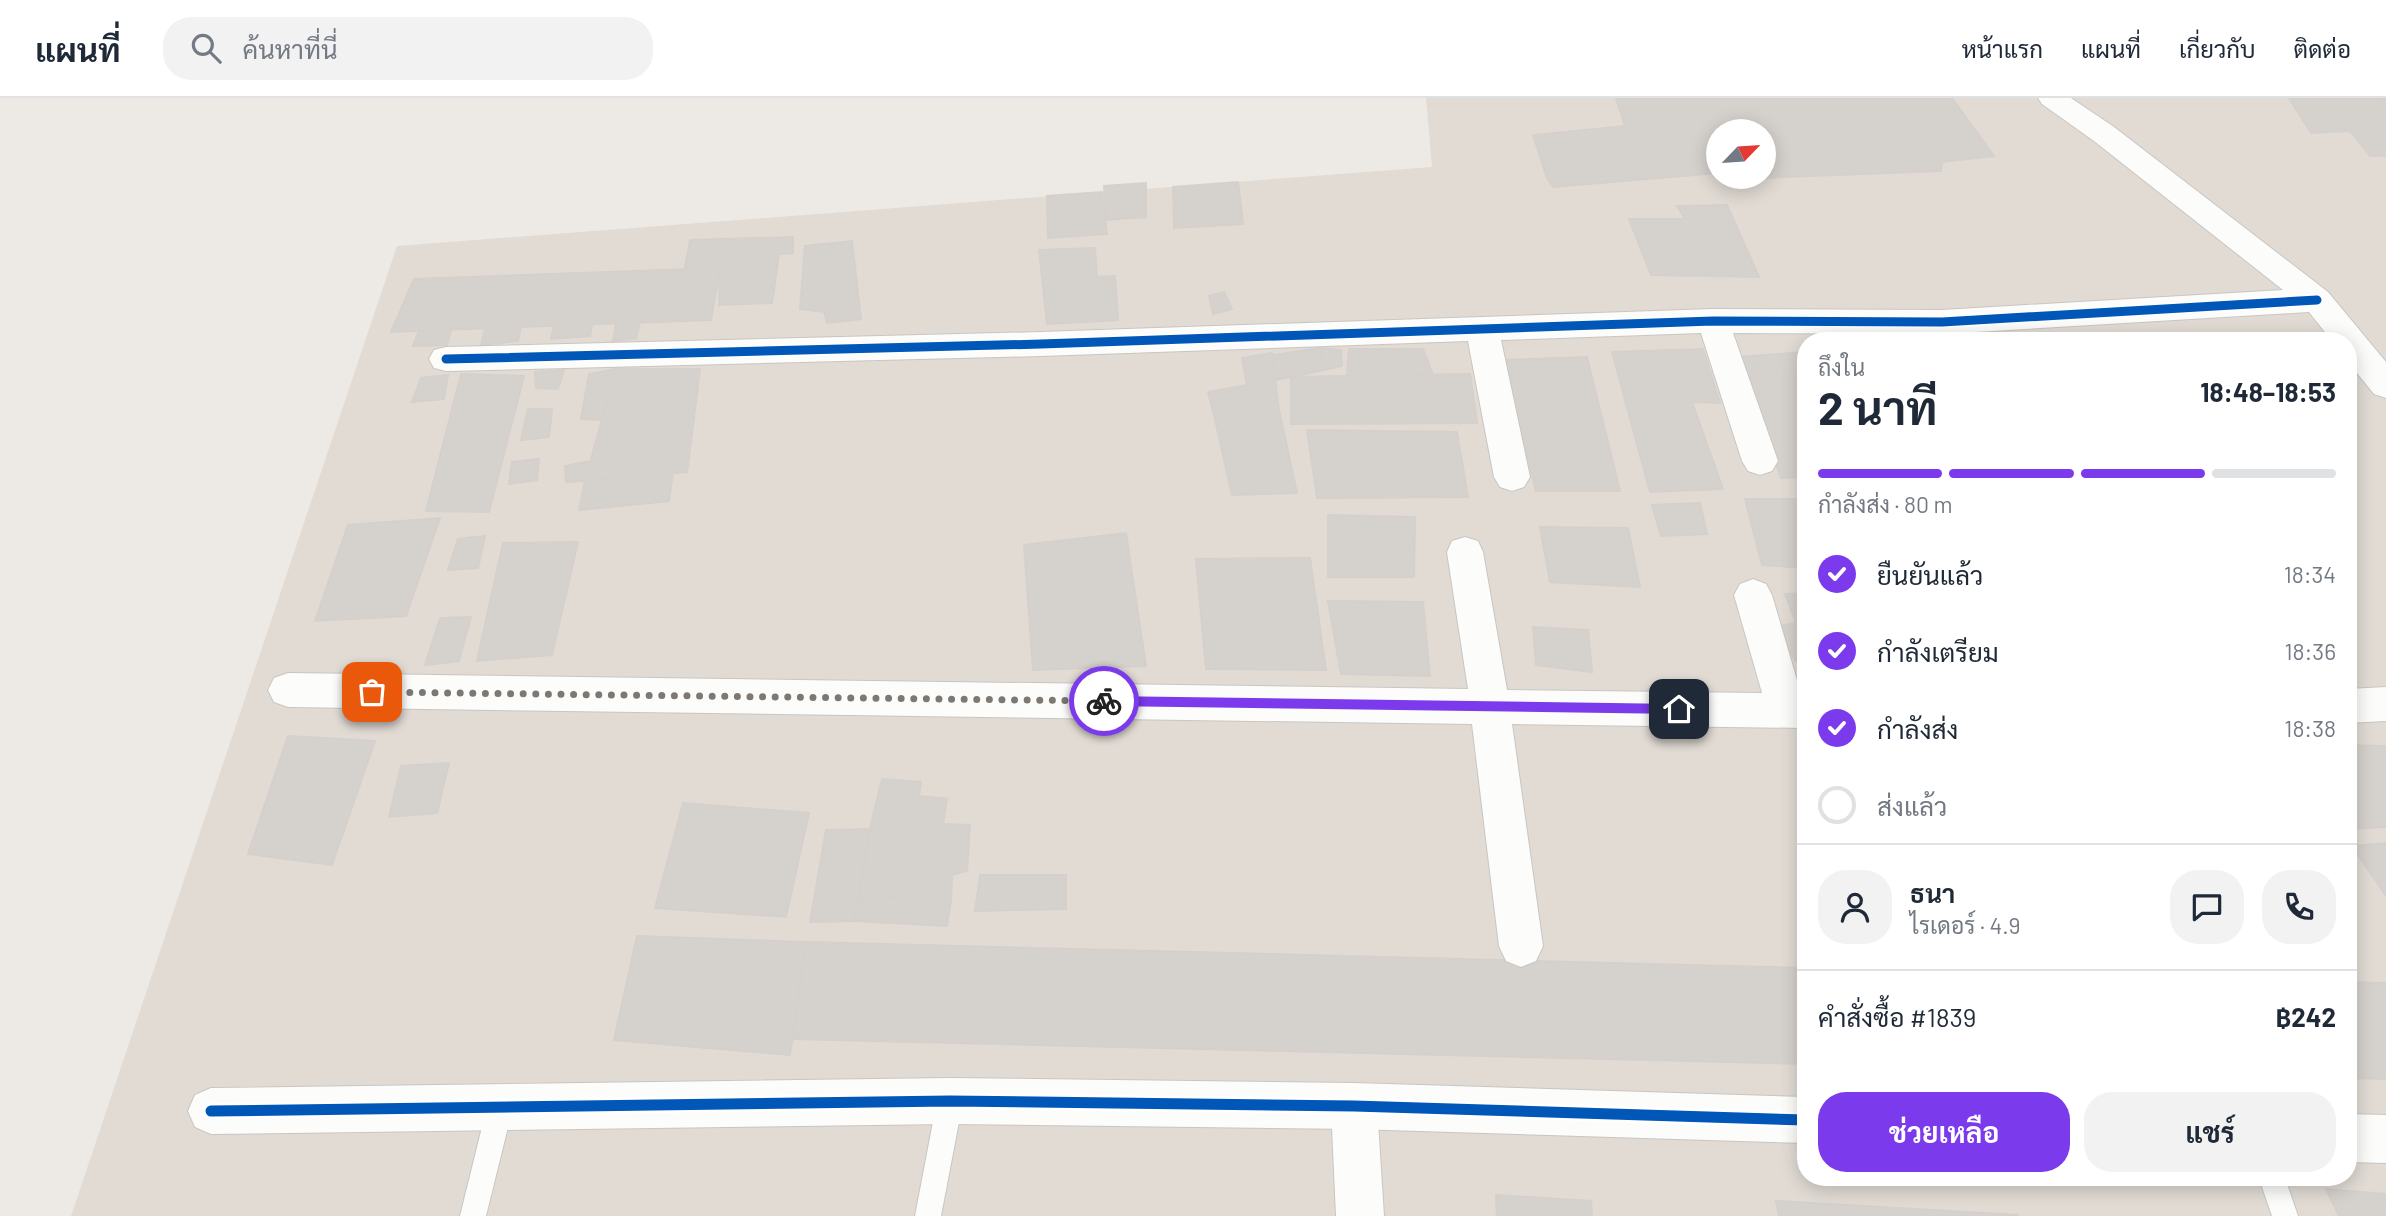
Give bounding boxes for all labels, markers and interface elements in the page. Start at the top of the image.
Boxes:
search box [163,17,653,80]
text: แผนที่ [35,29,121,69]
icon: search [187,29,225,67]
text: ค้นหาที่นี่ [243,33,338,64]
text: หน้าแรก [1962,34,2043,63]
text: แผนที่ [2081,34,2141,63]
text: เกี่ยวกับ [2179,34,2256,63]
text: ติดต่อ [2294,34,2351,63]
north arrow [1706,119,1776,189]
map controls [1706,119,1776,189]
text: ถึงใน [1818,353,1865,381]
text: 18:48–18:53 [2200,376,2336,407]
text: 2 นาที [1818,379,1938,434]
text: กำลังส่ง · 80 m [1818,490,1953,518]
icon: check [1818,555,1856,593]
text: ยืนยันแล้ว [1877,559,1983,590]
text: 18:34 [2284,560,2336,588]
icon: check [1818,632,1856,670]
text: กำลังเตรียม [1877,636,1999,667]
text: 18:36 [2284,637,2336,665]
pin [342,662,402,722]
courier [1069,666,1139,736]
icon: bag [353,673,391,711]
pin [1649,679,1709,739]
icon: bike [1085,682,1123,720]
icon: home [1660,690,1698,728]
icon: check [1818,709,1856,747]
text: กำลังส่ง [1877,713,1958,744]
text: 18:38 [2284,714,2336,742]
text: ส่งแล้ว [1877,790,1947,821]
button: person [1818,870,1892,944]
button: chat [2170,870,2244,944]
button: phone [2262,870,2336,944]
text: ธนา [1910,877,1955,908]
text: ไรเดอร์ · 4.9 [1910,911,2021,939]
text: คำสั่งซื้อ #1839 [1818,1001,1976,1032]
text: ฿242 [2275,1001,2336,1032]
button: ช่วยเหลือ [1818,1092,2070,1172]
button: แชร์ [2084,1092,2336,1172]

